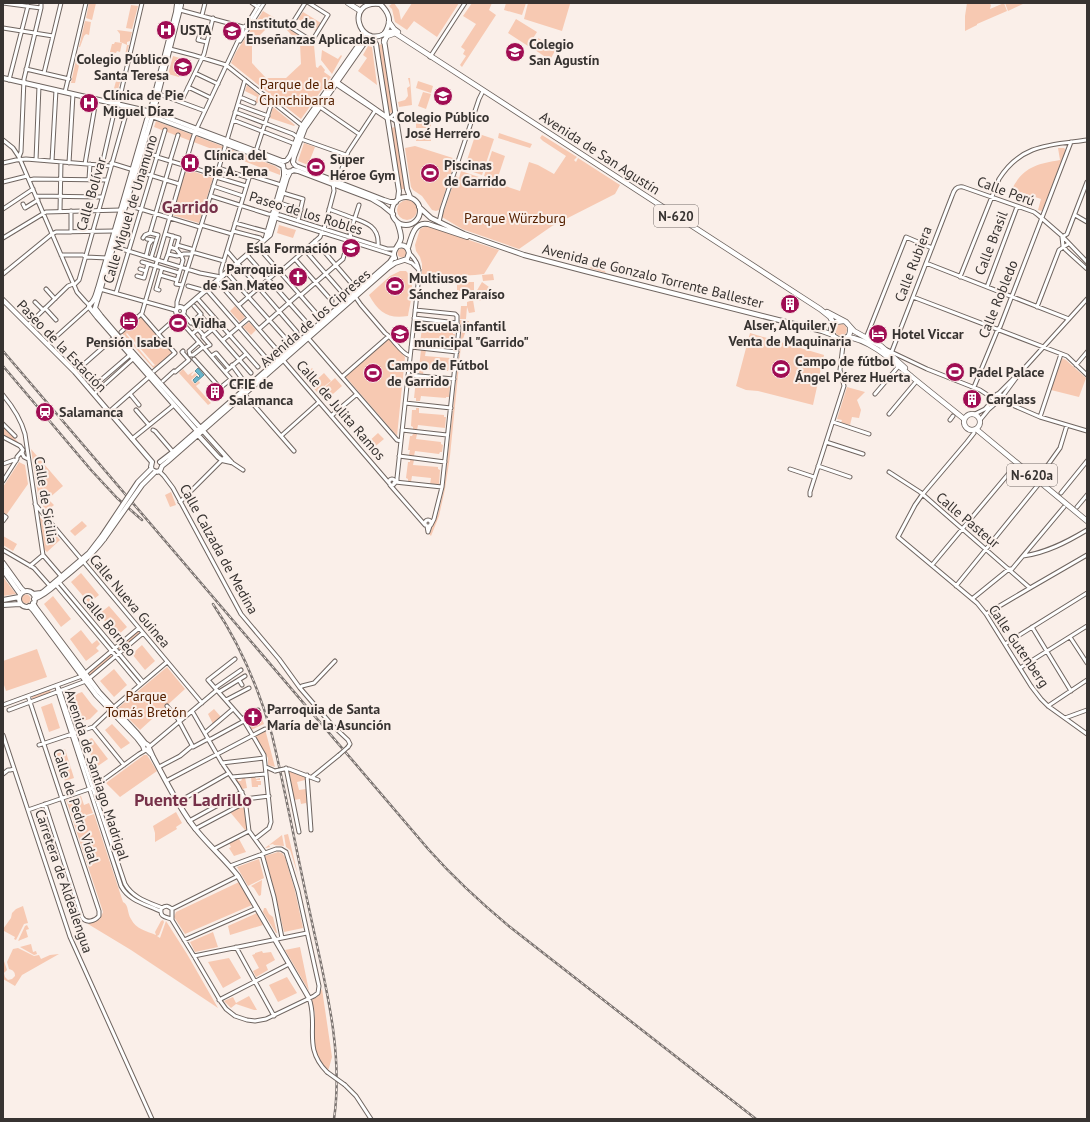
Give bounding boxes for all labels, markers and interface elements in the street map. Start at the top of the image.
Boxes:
place label: Instituto de Enseñanzas Aplicadas [246,14,376,48]
hospital icon: USTA [155,19,177,41]
school or university icon: Instituto de Enseñanzas Aplicadas [221,20,243,42]
place label: USTA [180,21,212,39]
place label: Colegio San Agustín [529,35,599,69]
school or university icon: Colegio San Agustín [504,41,526,63]
place label: Colegio Público Santa Teresa [77,50,169,84]
school or university icon: Colegio Público Santa Teresa [172,56,194,78]
park label: Parque de la Chinchibarra [259,75,335,109]
school or university icon: Colegio Público José Herrero [432,85,454,107]
place label: Clínica de Pie Miguel Díaz [103,86,184,120]
hospital icon: Clínica de Pie Miguel Díaz [78,92,100,114]
street label: Avenida de San Agustín [536,107,664,199]
place label: Colegio Público José Herrero [397,108,490,142]
street label: Calle Miguel de Unamuno [99,132,161,286]
place label: Clínica del Pie A. Tena [204,146,268,180]
place label: Super Héroe Gym [330,150,396,184]
hospital icon: Clínica del Pie A. Tena [179,152,201,174]
street label: Calle Bolívar [72,155,110,233]
sports icon: Super Héroe Gym [305,156,327,178]
place label: Piscinas de Garrido [444,156,507,190]
sports icon: Piscinas de Garrido [419,162,441,184]
street label: Calle Perú [975,172,1037,210]
street label: Paseo de los Robles [247,187,365,239]
district label: Garrido [162,195,219,218]
road number: N-620 [654,205,698,227]
street label: Calle Brasil [971,208,1011,278]
park label: Parque Würzburg [464,209,566,227]
street label: Calle Rubiera [890,224,936,304]
school or university icon: Esla Formación [340,237,362,259]
place label: Esla Formación [246,239,337,257]
street label: Avenida de Gonzalo Torrente Ballester [541,240,766,312]
street label: Calle Robledo [974,257,1022,341]
place label: Parroquia de San Mateo [203,260,284,294]
street label: Avenida de los Cipreses [256,265,374,371]
church icon: Parroquia de San Mateo [287,266,309,288]
place label: Multiusos Sánchez Paraíso [409,269,505,303]
sports icon: Multiusos Sánchez Paraíso [384,275,406,297]
building icon: Alser, Alquiler y Venta de Maquinaria [779,293,801,315]
street label: Paseo de la Estación [13,296,111,396]
hotel icon: Pensión Isabel [118,310,140,332]
sports icon: Vidha [167,312,189,334]
place label: Vidha [191,314,226,332]
place label: Alser, Alquiler y Venta de Maquinaria [728,316,851,350]
place label: Escuela infantil municipal "Garrido" [414,317,529,351]
school or university icon: Escuela infantil municipal "Garrido" [389,323,411,345]
hotel icon: Hotel Viccar [867,323,889,345]
place label: Hotel Viccar [892,325,964,343]
place label: Pensión Isabel [86,333,173,351]
place label: Campo de fútbol Ángel Pérez Huerta [795,352,910,386]
street label: Calle de Julita Ramos [293,356,389,464]
place label: Campo de Fútbol de Garrido [387,356,489,390]
sports icon: Campo de fútbol Ángel Pérez Huerta [770,358,792,380]
sports icon: Padel Palace [944,361,966,383]
sports icon: Campo de Fútbol de Garrido [362,362,384,384]
place label: Padel Palace [969,363,1044,381]
place label: CFIE de Salamanca [229,375,293,409]
building icon: CFIE de Salamanca [204,381,226,403]
building icon: Carglass [961,388,983,410]
place label: Carglass [986,390,1036,408]
station icon: Salamanca [34,401,56,423]
place label: Salamanca [59,403,123,421]
street label: Calle de Sicilia [30,455,62,545]
road number: N-620a [1007,464,1057,486]
street label: Calle Calzada de Medina [176,481,262,617]
street label: Calle Pasteur [932,488,1004,552]
street label: Calle Nueva Guinea [86,551,174,651]
street label: Calle Borneo [78,590,140,660]
street label: Calle Gutenberg [985,601,1053,691]
street label: Avenida de Santiago Madrigal [61,687,133,863]
park label: Parque Tomás Bretón [105,687,187,721]
place label: Parroquia de Santa María de la Asunción [267,700,391,734]
church icon: Parroquia de Santa María de la Asunción [242,706,264,728]
street label: Calle de Pedro Vidal [49,746,103,866]
district label: Puente Ladrillo [134,788,252,811]
street label: Carretera de Aldealengua [31,807,97,955]

